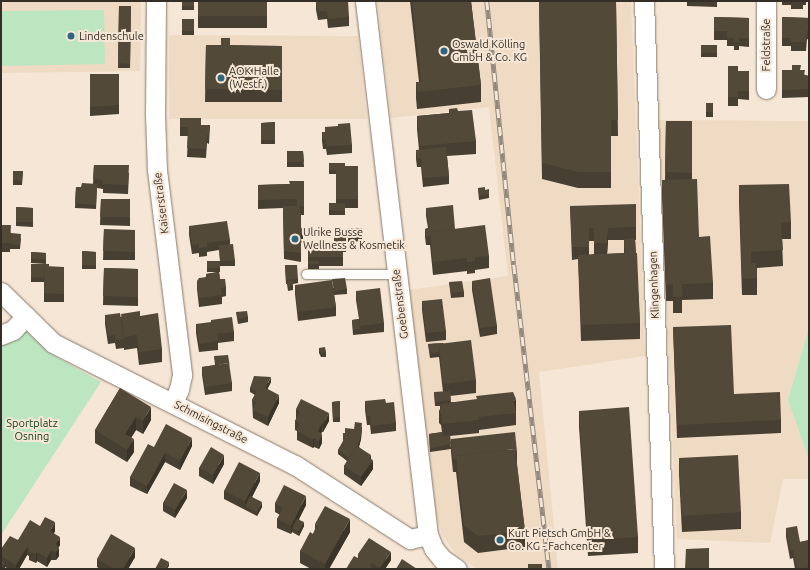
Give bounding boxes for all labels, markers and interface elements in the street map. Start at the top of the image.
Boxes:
street label: Feldstraße [759,19,773,71]
place label: Lindenschule [79,29,144,43]
marker: Lindenschule [66,31,76,41]
place label: Oswald Kölling GmbH & Co. KG [452,38,527,64]
marker: Oswald Kölling GmbH & Co. KG [439,46,449,56]
place label: AOK Halle (Westf.) [229,65,279,91]
marker: AOK Halle (Westf.) [216,73,226,83]
street label: Kaiserstraße [151,172,171,234]
place label: Ulrike Busse Wellness & Kosmetik [303,226,405,252]
marker: Ulrike Busse Wellness & Kosmetik [290,234,300,244]
street label: Klingenhagen [646,251,662,319]
street label: Goebenstraße [389,268,411,340]
street label: Schmisingstraße [172,398,250,446]
park label: Sportplatz Osning [6,417,58,443]
place label: Kurt Pietsch GmbH & Co. KG - Fachcenter [508,527,611,553]
marker: Kurt Pietsch GmbH & Co. KG - Fachcenter [495,535,505,545]

